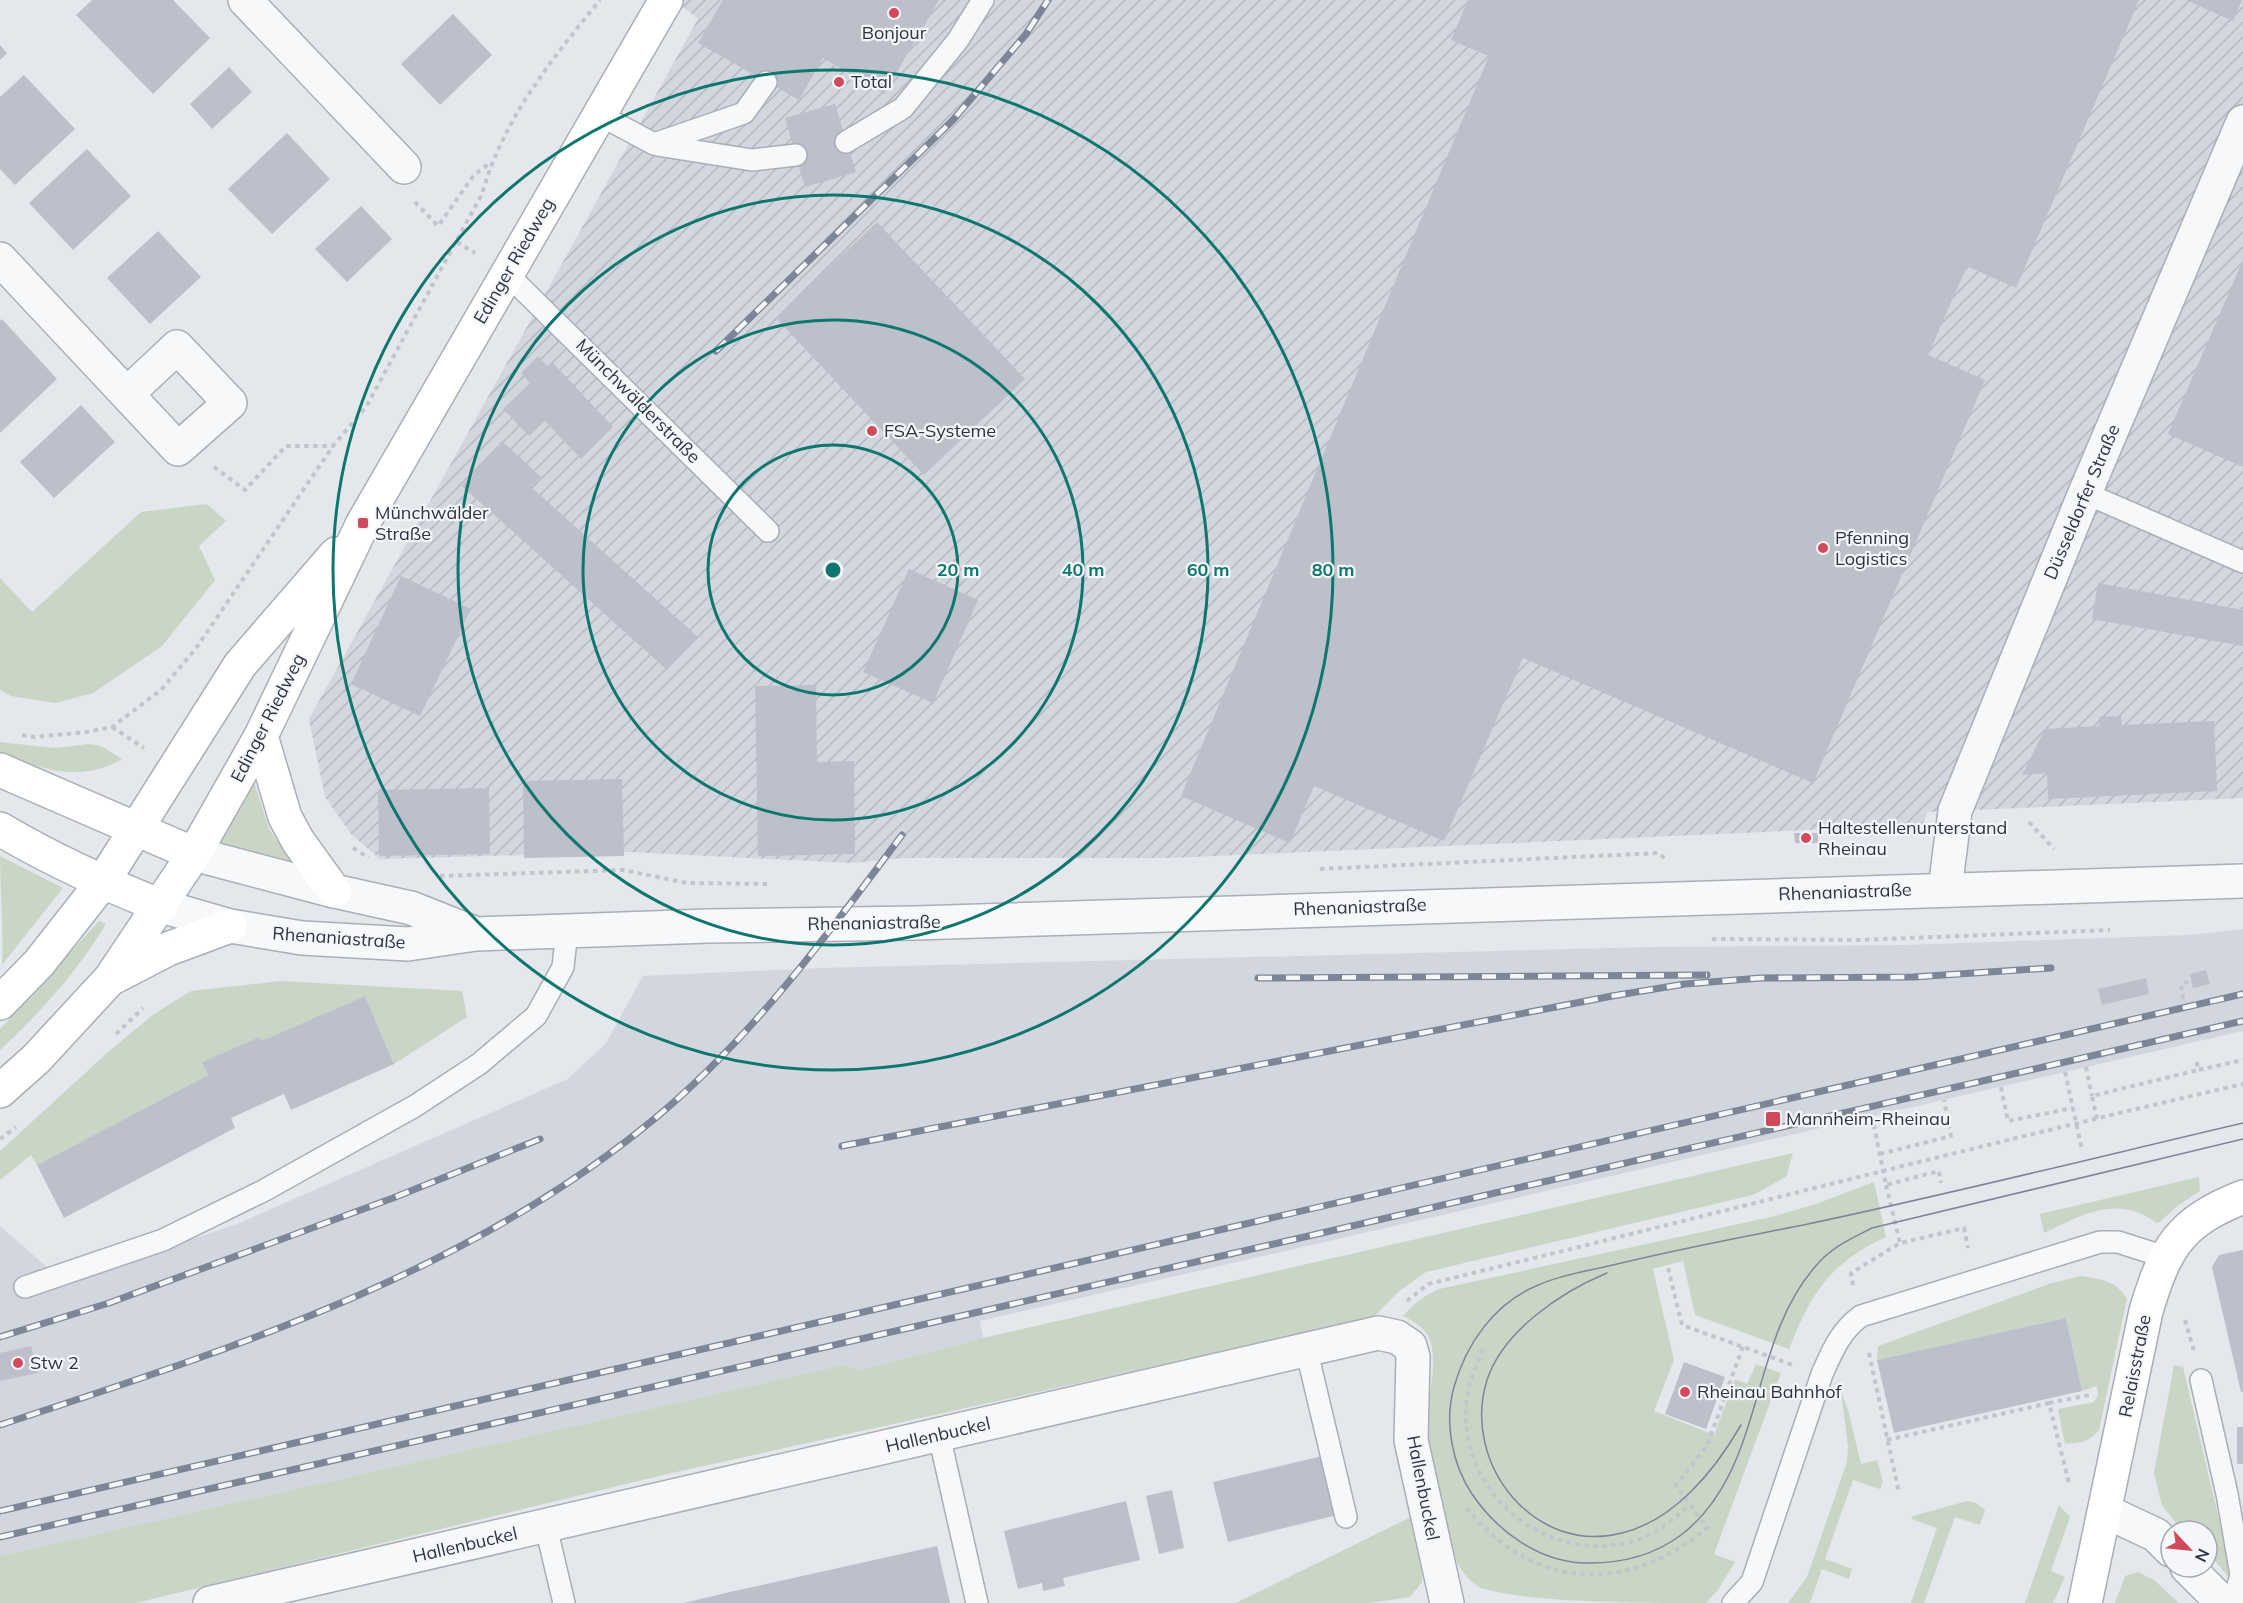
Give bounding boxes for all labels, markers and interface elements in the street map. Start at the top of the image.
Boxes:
marker: Bonjour [887,6,901,20]
place label: Bonjour [862,21,927,44]
place label: Total [851,70,892,93]
marker: Total [832,75,846,89]
street label: Edinger Riedweg [468,194,559,328]
street label: Münchwälderstraße [571,333,706,468]
place label: FSA-Systeme [884,419,996,442]
street label: Düsseldorfer Straße [2038,421,2125,583]
marker: FSA-Systeme [865,424,879,438]
place label: Münchwälder Straße [375,501,489,545]
marker: Münchwälder Straße [356,516,370,530]
place label: Pfenning Logistics [1835,526,1909,570]
marker: Pfenning Logistics [1816,541,1830,555]
text: 20 m [937,558,979,581]
text: 40 m [1062,558,1104,581]
text: 60 m [1187,558,1229,581]
text: 80 m [1312,558,1354,581]
centre of rings [823,560,843,580]
street label: Edinger Riedweg [225,650,310,786]
place label: Haltestellenunterstand Rheinau [1818,816,2007,860]
marker: Haltestellenunterstand Rheinau [1799,831,1813,845]
street label: Rhenaniastraße [1778,878,1912,905]
street label: Rhenaniastraße [1293,893,1427,920]
street label: Rhenaniastraße [807,910,941,935]
street label: Rhenaniastraße [272,921,406,954]
place label: Mannheim-Rheinau [1786,1107,1950,1130]
marker: Mannheim-Rheinau [1764,1110,1782,1128]
street label: Relaisstraße [2113,1313,2156,1419]
place label: Stw 2 [30,1351,79,1374]
marker: Stw 2 [11,1356,25,1370]
place label: Rheinau Bahnhof [1697,1380,1842,1403]
marker: Rheinau Bahnhof [1678,1385,1692,1399]
street label: Hallenbuckel [883,1411,992,1458]
street label: Hallenbuckel [1402,1433,1445,1542]
north arrow [2159,1519,2219,1579]
street label: Hallenbuckel [410,1521,519,1568]
text: N [2191,1546,2214,1565]

